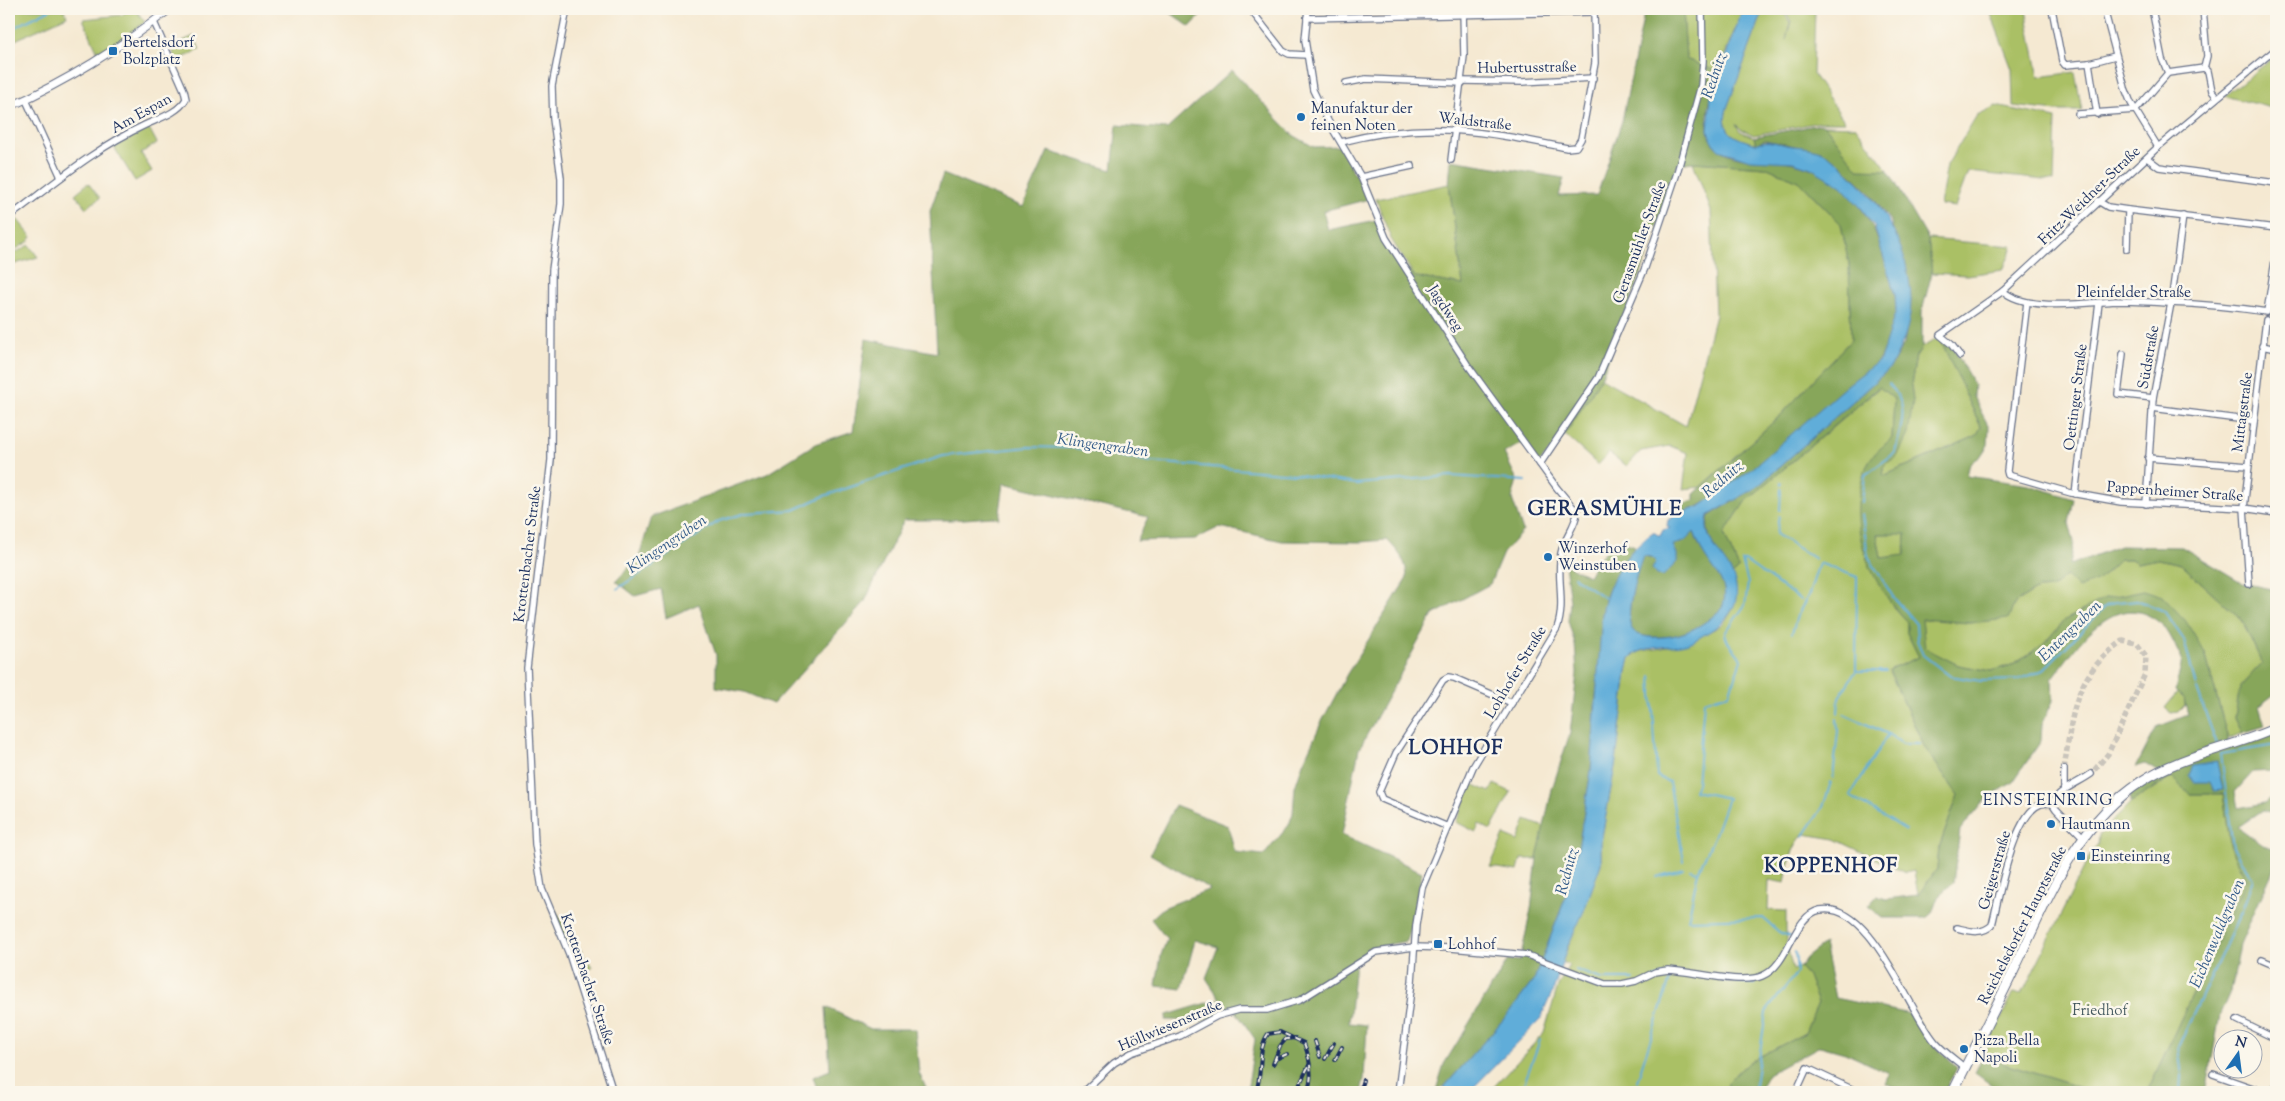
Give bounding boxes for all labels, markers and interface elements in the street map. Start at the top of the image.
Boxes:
place label: Bertelsdorf Bolzplatz [123,33,195,71]
marker: Bertelsdorf Bolzplatz [107,45,119,57]
water label: Rednitz [1697,49,1734,102]
street label: Hubertusstraße [1477,57,1577,80]
street label: Am Espan [107,89,176,140]
place label: Manufaktur der feinen Noten [1311,99,1413,137]
street label: Waldstraße [1437,108,1513,137]
marker: Manufaktur der feinen Noten [1295,111,1307,123]
street label: Fritz-Weidner-Straße [2034,142,2146,250]
street label: Gerasmühler Straße [1609,178,1672,307]
street label: Jagdweg [1421,281,1468,336]
street label: Pleinfelder Straße [2077,283,2191,304]
street label: Südstraße [2134,324,2165,391]
street label: Oettinger Straße [2060,343,2093,452]
street label: Mittagstraße [2228,371,2259,454]
water label: Klingengraben [1055,429,1150,464]
water label: Rednitz [1698,455,1750,504]
street label: Pappenheimer Straße [2106,477,2244,508]
street label: Krottenbacher Straße [510,484,547,624]
district label: GERASMÜHLE [1527,495,1683,525]
water label: Klingengraben [623,509,712,580]
place label: Winzerhof Weinstuben [1558,539,1637,577]
marker: Winzerhof Weinstuben [1542,551,1554,563]
water label: Entengraben [2034,595,2108,668]
street label: Lohhofer Straße [1480,622,1552,723]
district label: LOHHOF [1409,735,1503,764]
district label: EINSTEINRING [1983,790,2113,813]
place label: Hautmann [2061,815,2131,836]
marker: Hautmann [2045,818,2057,830]
street label: Geigerstraße [1974,828,2017,913]
street label: Reichelsdorfer Hauptstraße [1974,843,2073,1009]
water label: Rednitz [1551,845,1586,898]
place label: Einsteinring [2091,847,2170,868]
marker: Einsteinring [2075,850,2087,862]
district label: KOPPENHOF [1764,853,1898,882]
water label: Eichenwaldgraben [2185,875,2252,992]
street label: Krottenbacher Straße [554,911,619,1048]
place label: Lohhof [1448,935,1497,956]
marker: Lohhof [1432,938,1444,950]
street label: Höllwiesenstraße [1115,995,1226,1058]
park label: Friedhof [2072,1001,2129,1022]
north arrow [2212,1028,2262,1078]
place label: Pizza Bella Napoli [1974,1031,2040,1069]
text: N [2233,1032,2249,1054]
marker: Pizza Bella Napoli [1958,1043,1970,1055]

